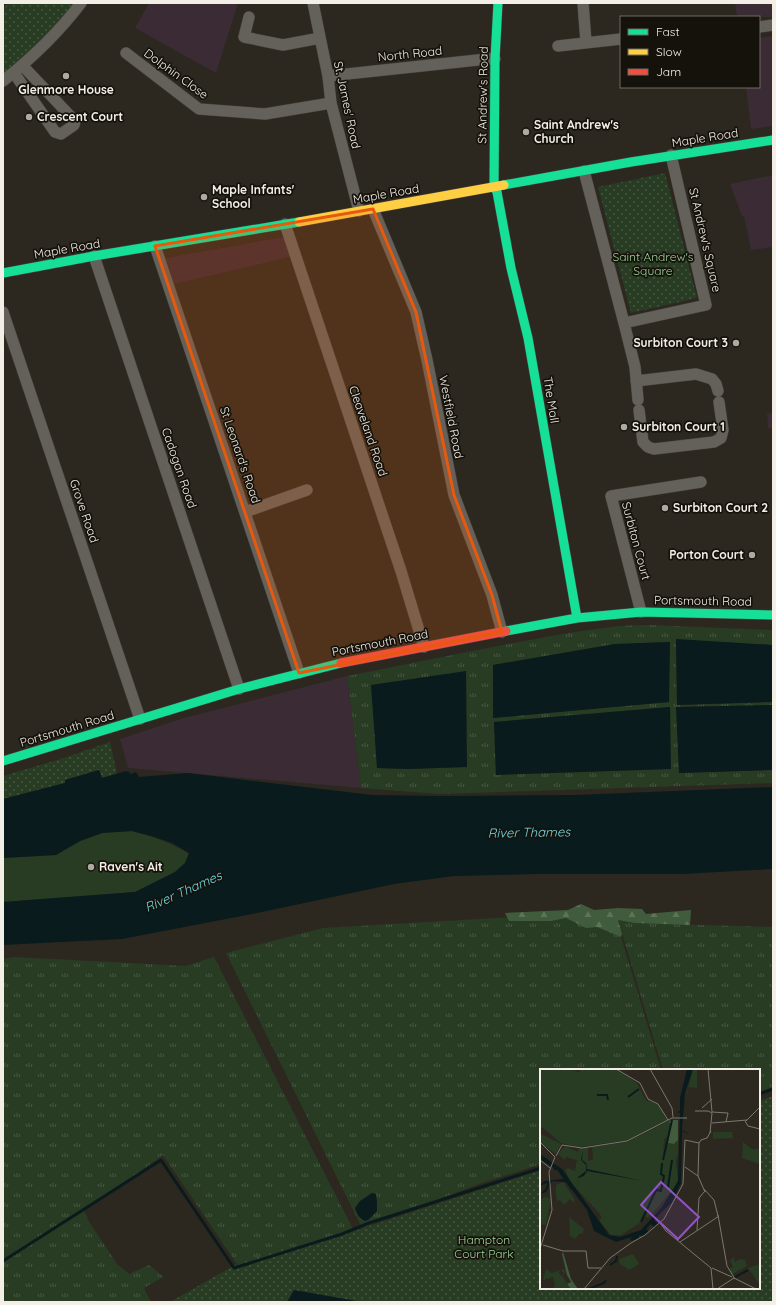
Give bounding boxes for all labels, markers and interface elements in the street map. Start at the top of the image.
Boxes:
legend [620,16,760,88]
text: Fast [656,24,680,39]
street label: North Road [377,43,443,64]
text: Slow [656,44,682,59]
street label: Dolphin Close [141,45,212,102]
street label: St Andrew's Road [474,46,491,144]
street label: St. James' Road [331,60,364,150]
text: Jam [656,64,681,79]
marker: Glenmore House [61,71,71,81]
place label: Glenmore House [18,82,114,97]
place label: Crescent Court [37,109,123,124]
marker: Crescent Court [24,112,34,122]
place label: Saint Andrew's Church [534,117,619,146]
street label: Maple Road [671,125,739,150]
marker: Saint Andrew's Church [521,127,531,137]
street label: Maple Road [352,180,420,207]
place label: Maple Infants' School [212,182,295,211]
street label: St Andrew's Square [686,186,725,294]
marker: Maple Infants' School [199,192,209,202]
street label: Maple Road [33,235,101,262]
park label: Saint Andrew's Square [613,249,694,278]
place label: Surbiton Court 3 [633,335,728,350]
marker: Surbiton Court 3 [731,338,741,348]
street label: Westfield Road [436,374,467,460]
street label: The Mall [540,376,563,424]
street label: Cleaveland Road [346,384,391,478]
street label: St Leonard's Road [217,404,264,505]
place label: Surbiton Court 1 [632,419,725,434]
marker: Surbiton Court 1 [619,422,629,432]
street label: Cadogan Road [159,426,200,510]
street label: Grove Road [67,477,102,544]
street label: Surbiton Court [619,500,654,582]
place label: Surbiton Court 2 [673,500,768,515]
marker: Surbiton Court 2 [660,503,670,513]
place label: Porton Court [669,547,744,562]
marker: Porton Court [747,550,757,560]
street label: Portsmouth Road [654,592,752,609]
street label: Portsmouth Road [330,626,429,659]
street label: Portsmouth Road [18,707,116,750]
water label: River Thames [488,823,571,841]
place label: Raven's Ait [99,859,163,874]
marker: Raven's Ait [86,862,96,872]
water label: River Thames [142,867,225,915]
inset map [540,1069,760,1289]
park label: Hampton Court Park [454,1232,514,1261]

